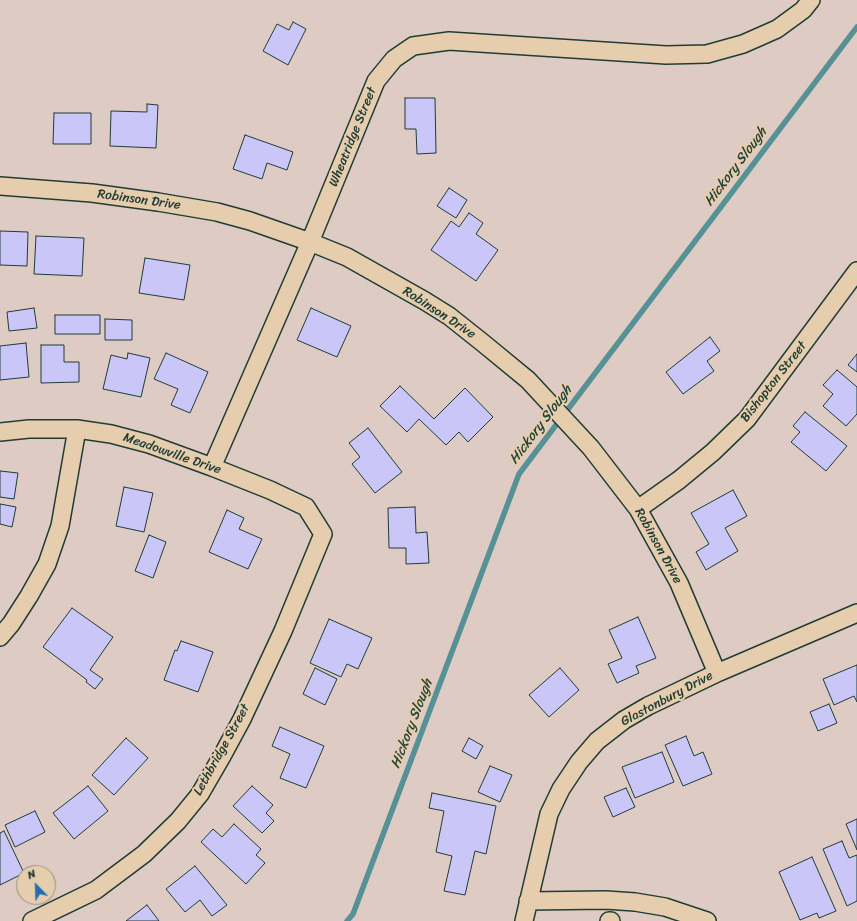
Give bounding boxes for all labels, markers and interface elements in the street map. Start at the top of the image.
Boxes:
street label: Wheatridge Street [326,85,380,189]
water label: Hickory Slough [701,125,771,209]
street label: Robinson Drive [96,186,182,214]
street label: Robinson Drive [400,284,478,342]
street label: Bishopton Street [738,338,810,426]
water label: Hickory Slough [506,383,576,467]
street label: Meadowville Drive [121,430,223,478]
street label: Robinson Drive [631,506,685,586]
street label: Glastonbury Drive [618,668,716,730]
water label: Hickory Slough [387,677,437,771]
street label: Lethbridge Street [190,702,254,798]
text: N [24,864,39,885]
north arrow [16,865,56,905]

